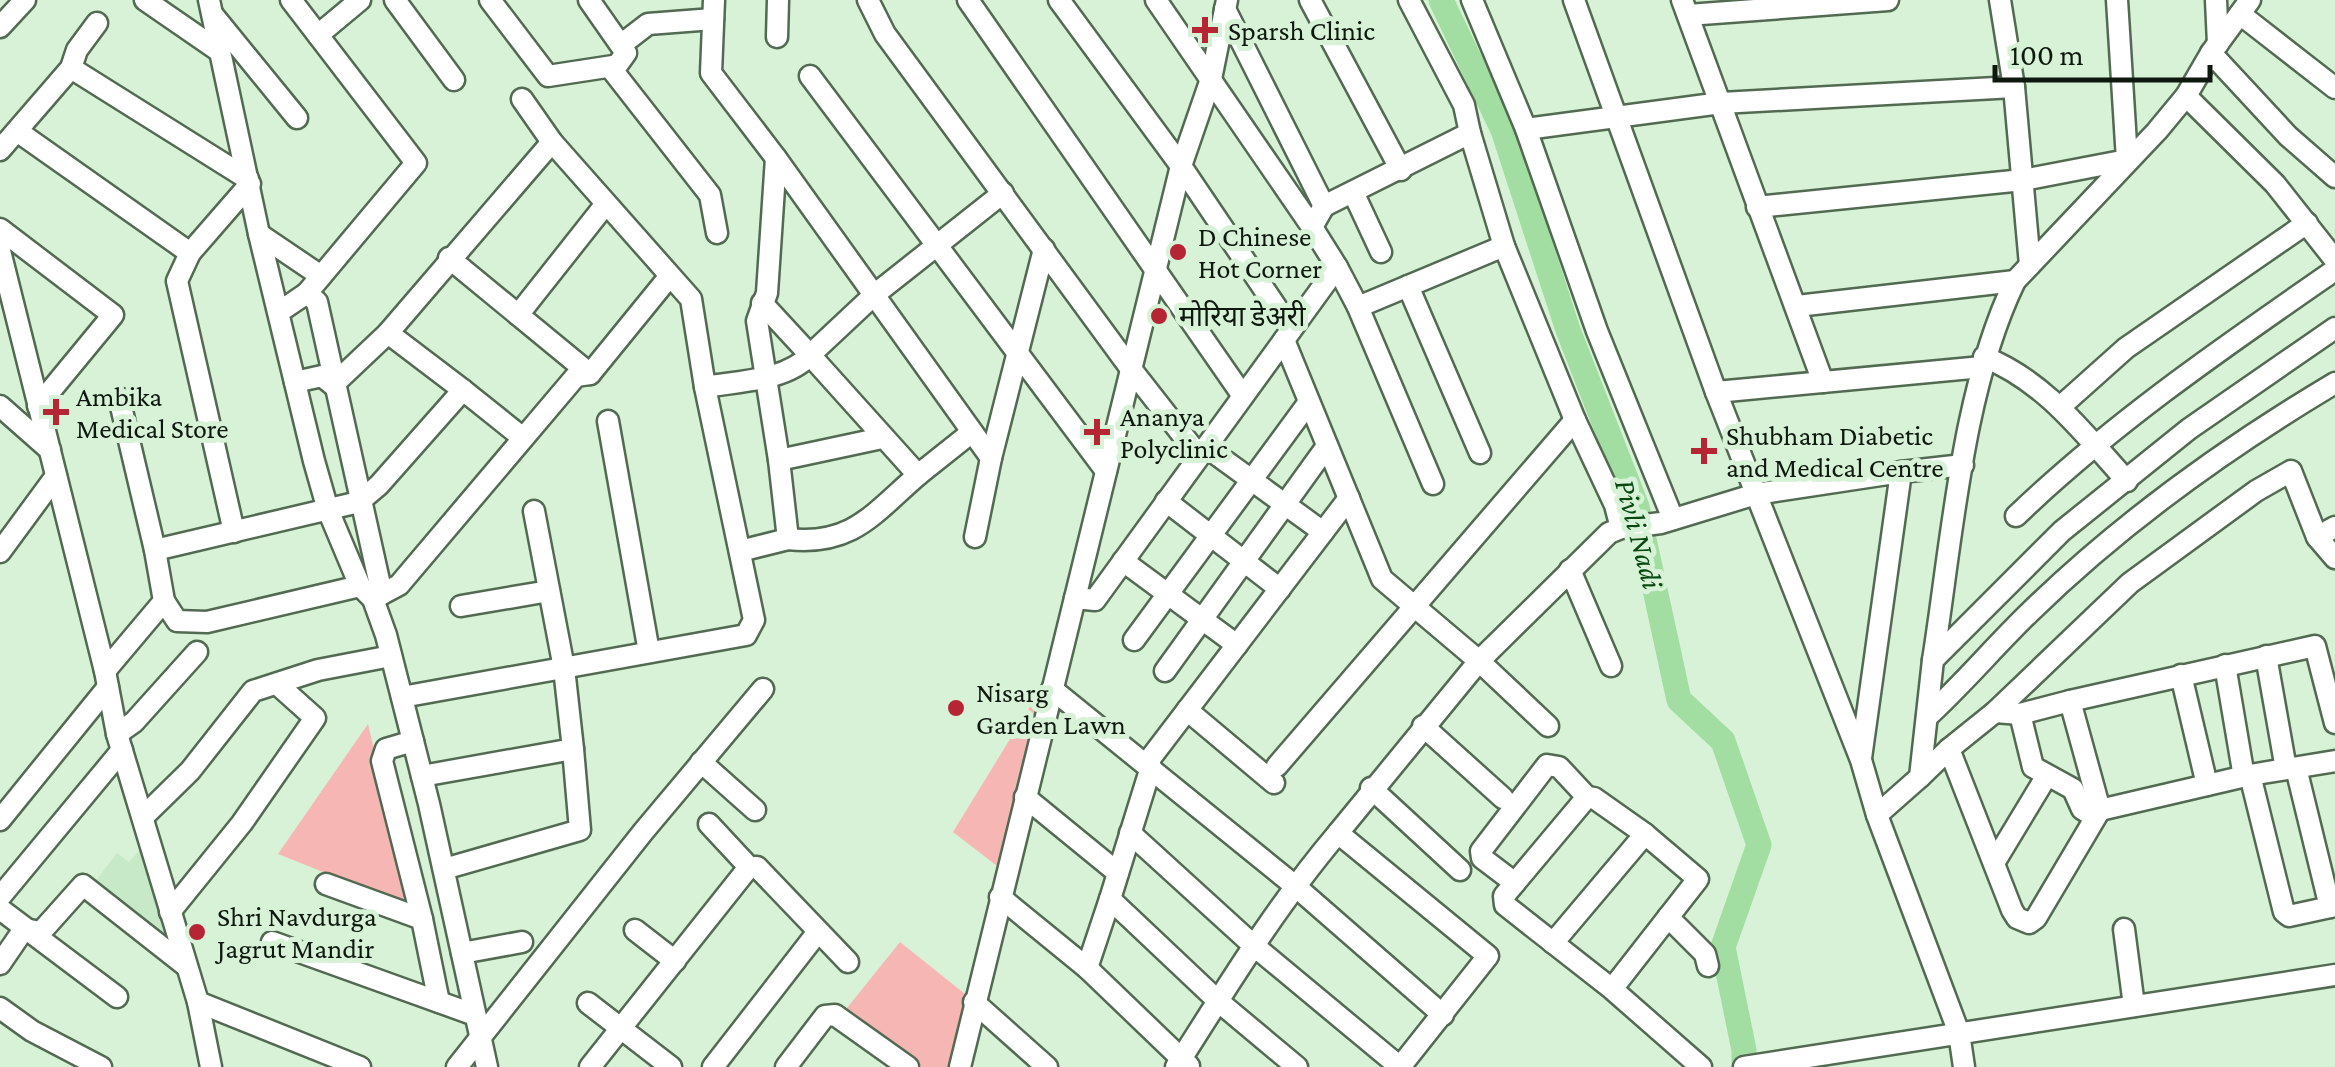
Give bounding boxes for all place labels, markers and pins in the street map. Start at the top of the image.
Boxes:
place label: Sparsh Clinic [1228,15,1375,46]
marker: Sparsh Clinic [1192,17,1218,43]
place label: D Chinese Hot Corner [1198,221,1322,284]
marker: D Chinese Hot Corner [1167,241,1189,263]
place label: मोरिया डेअरी [1179,300,1306,332]
marker: मोरिया डेअरी [1148,305,1170,327]
place label: Ambika Medical Store [76,381,229,444]
marker: Ambika Medical Store [45,401,67,423]
place label: Ananya Polyclinic [1120,401,1228,464]
marker: Ananya Polyclinic [1084,419,1110,445]
place label: Shubham Diabetic and Medical Centre [1726,420,1943,483]
marker: Shubham Diabetic and Medical Centre [1691,438,1717,464]
place label: Nisarg Garden Lawn [976,677,1126,740]
marker: Nisarg Garden Lawn [945,697,967,719]
place label: Shri Navdurga Jagrut Mandir [214,901,377,964]
marker: Shri Navdurga Jagrut Mandir [186,921,208,943]

